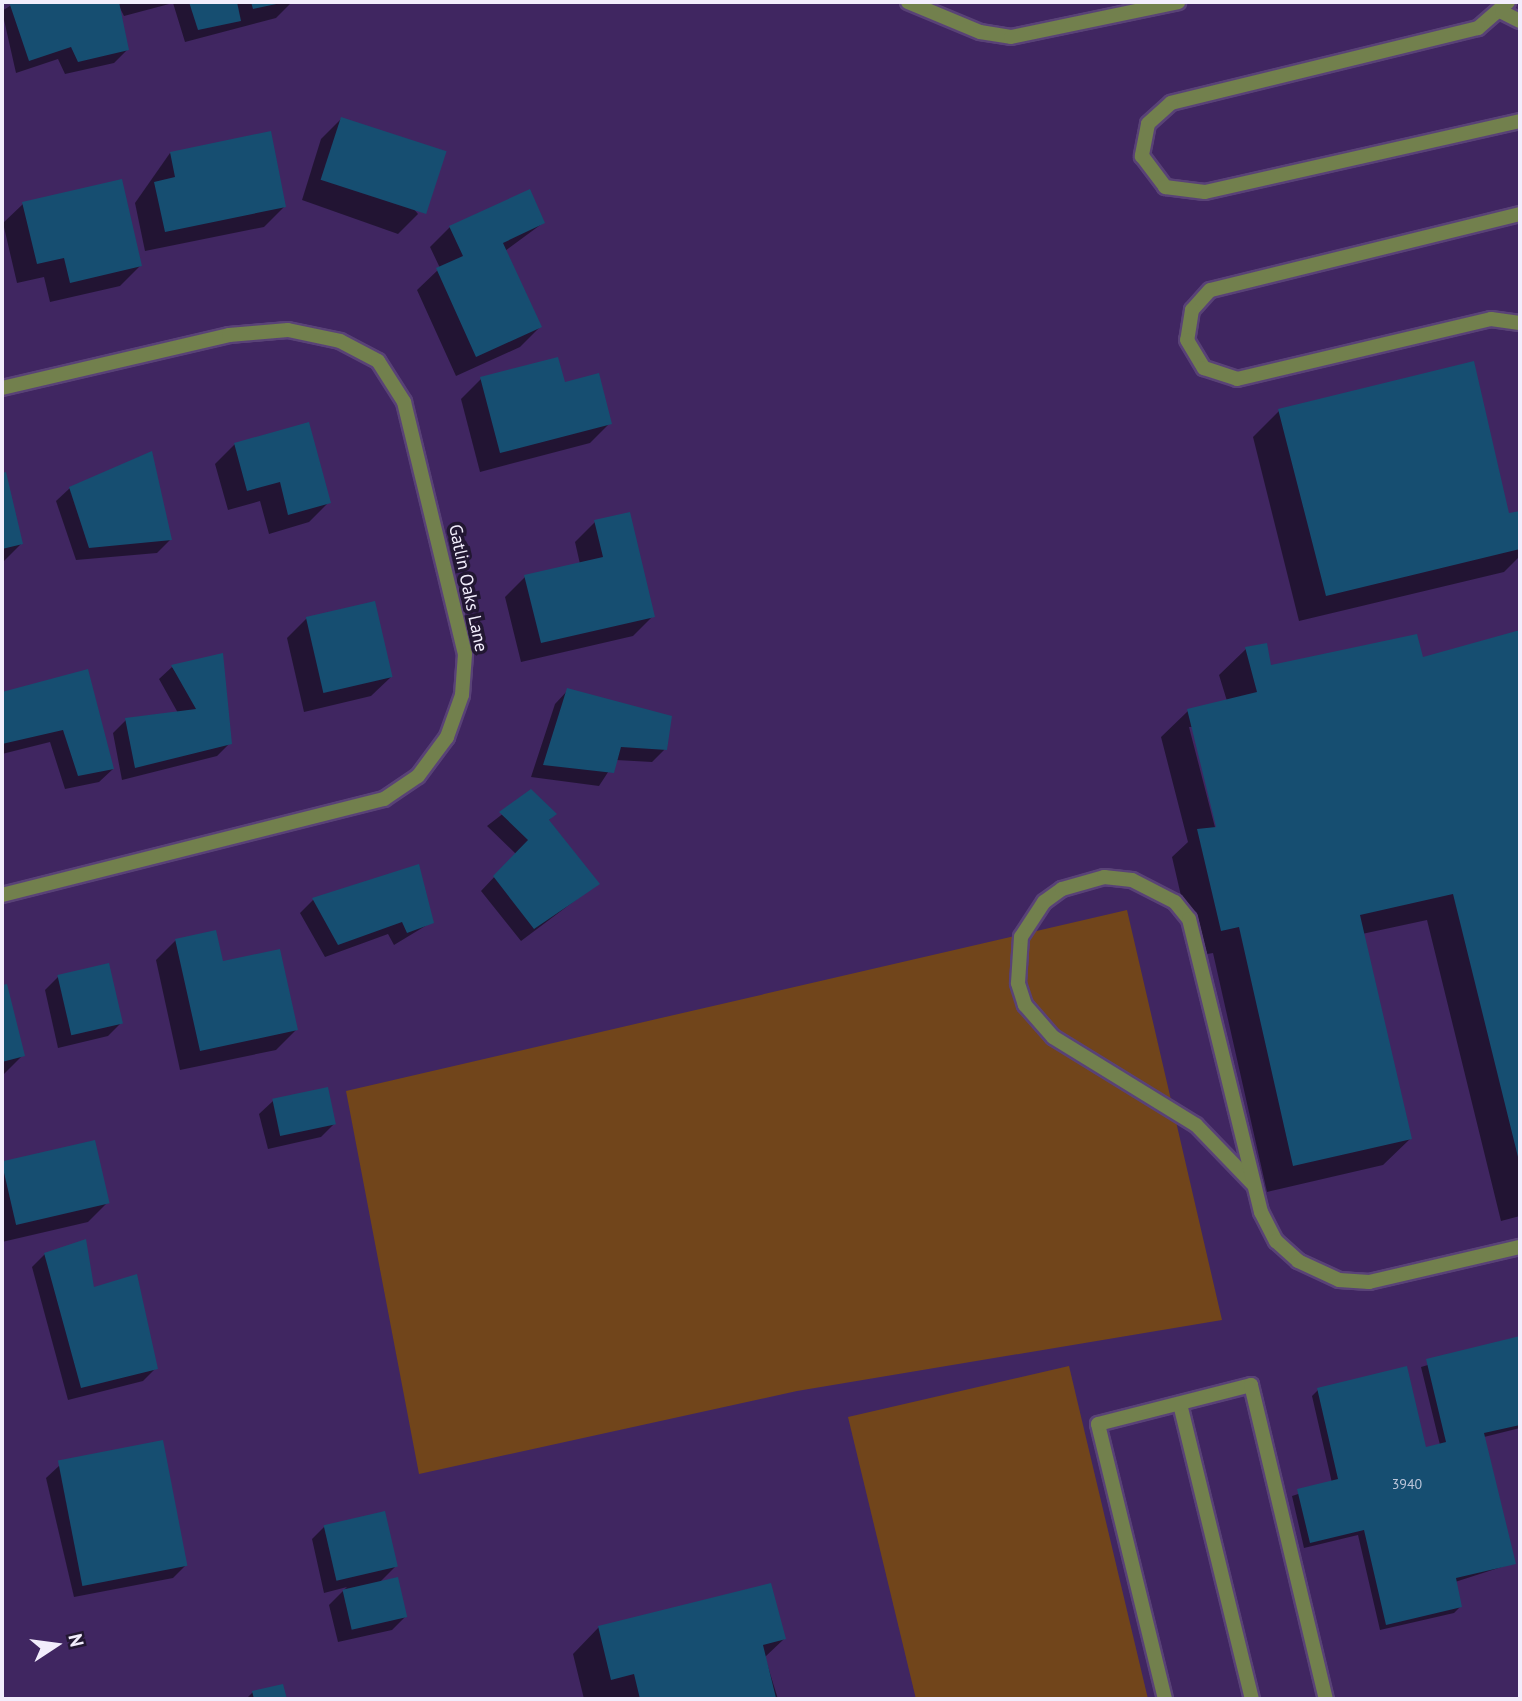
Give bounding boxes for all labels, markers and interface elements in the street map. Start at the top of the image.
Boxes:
street label: Gatlin Oaks Lane [444,522,492,654]
house number: 3940 [1392,1476,1422,1492]
north arrow [21,1610,91,1680]
text: N [63,1631,90,1649]

